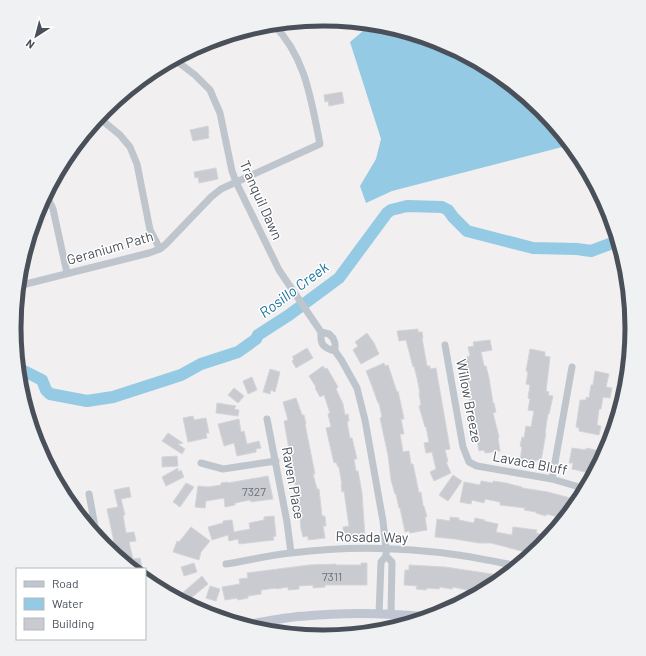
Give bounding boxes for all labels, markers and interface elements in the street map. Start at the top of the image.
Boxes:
north arrow [16,16,56,56]
text: N [23,37,37,52]
street label: Tranquil Dawn [236,157,287,242]
street label: Geranium Path [65,227,155,268]
water label: Rosillo Creek [255,257,332,321]
street label: Willow Breeze [453,358,486,444]
street label: Raven Place [279,445,308,520]
street label: Lavaca Bluff [491,447,569,478]
house number: 7327 [242,484,266,498]
street label: Rosada Way [335,527,409,546]
legend [16,568,146,640]
house number: 7311 [322,569,342,583]
text: Road [52,576,79,590]
text: Water [52,596,84,610]
text: Building [52,616,94,630]

